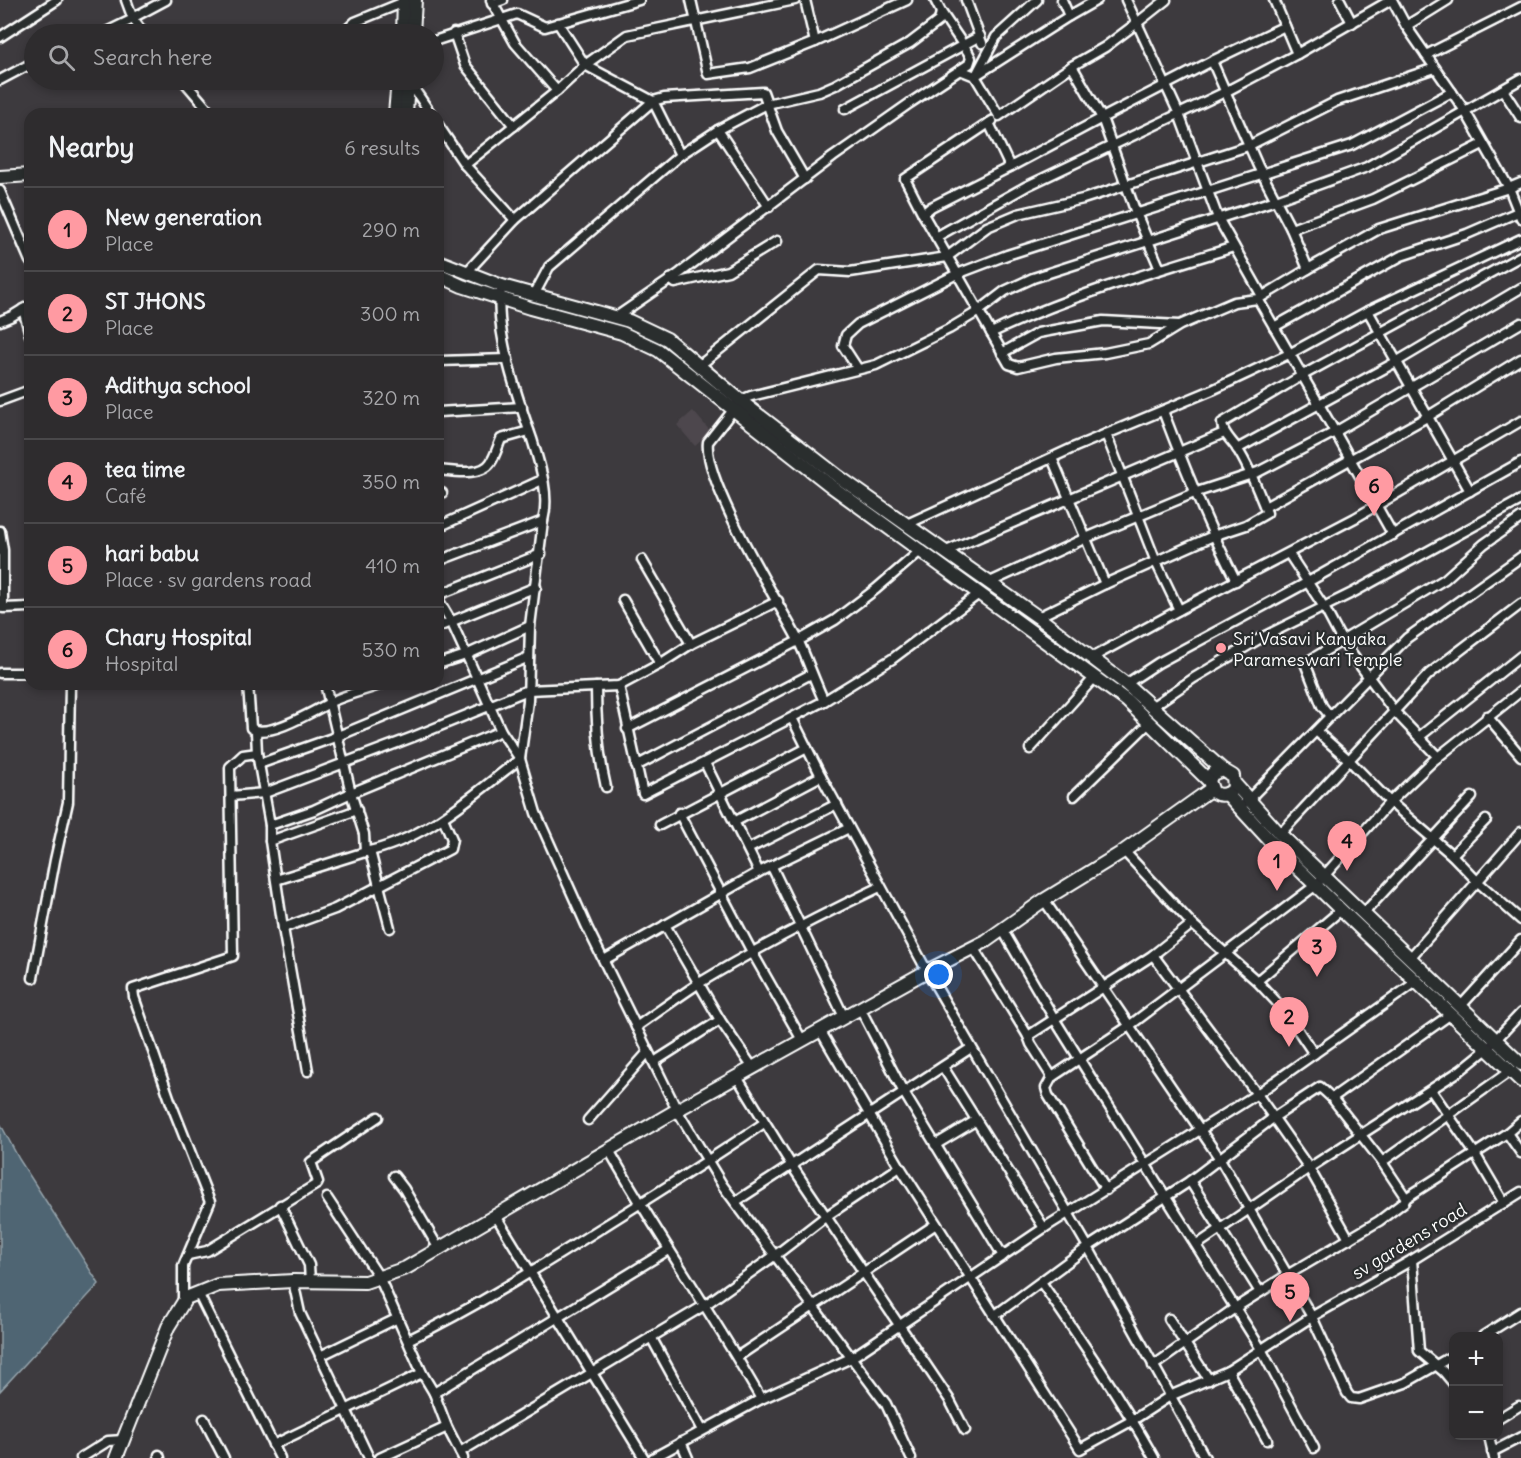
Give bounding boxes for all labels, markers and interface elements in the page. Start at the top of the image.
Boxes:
search box [24,24,444,90]
icon: search [45,41,78,74]
text: Search here [93,43,212,71]
text: Nearby [48,131,134,164]
text: 6 results [344,135,420,160]
text: New generation [105,203,262,231]
text: 1 [64,217,71,242]
text: 290 m [362,217,420,242]
text: Place [105,231,153,256]
text: ST JHONS [105,287,206,315]
text: 2 [62,301,73,326]
text: 300 m [360,301,420,326]
text: Place [105,315,153,340]
text: Adithya school [105,371,251,399]
text: 3 [62,385,73,410]
text: 320 m [362,385,420,410]
text: Place [105,399,153,424]
text: tea time [105,455,185,483]
pin: 6 [1354,466,1394,516]
text: 4 [62,469,73,494]
text: 350 m [362,469,420,494]
text: Café [105,483,146,508]
text: hari babu [105,539,199,567]
text: 5 [62,553,73,578]
text: 410 m [365,553,420,578]
text: Place · sv gardens road [105,567,312,592]
text: Chary Hospital [105,623,252,651]
place label: Sri Vasavi Kanyaka Parameswari Temple [1233,627,1403,671]
text: 6 [62,637,73,662]
text: 530 m [362,637,420,662]
marker: Sri Vasavi Kanyaka Parameswari Temple [1214,641,1228,655]
text: Hospital [105,651,178,676]
pin: 4 [1328,822,1366,871]
pin: 1 [1258,842,1296,891]
pin: 3 [1298,928,1336,977]
your location [924,960,953,989]
pin: 2 [1270,998,1308,1047]
street label: sv gardens road [1347,1197,1471,1284]
pin: 5 [1270,1272,1310,1322]
map controls [1449,1332,1503,1440]
button: + [1449,1332,1503,1386]
button: − [1449,1386,1503,1440]

